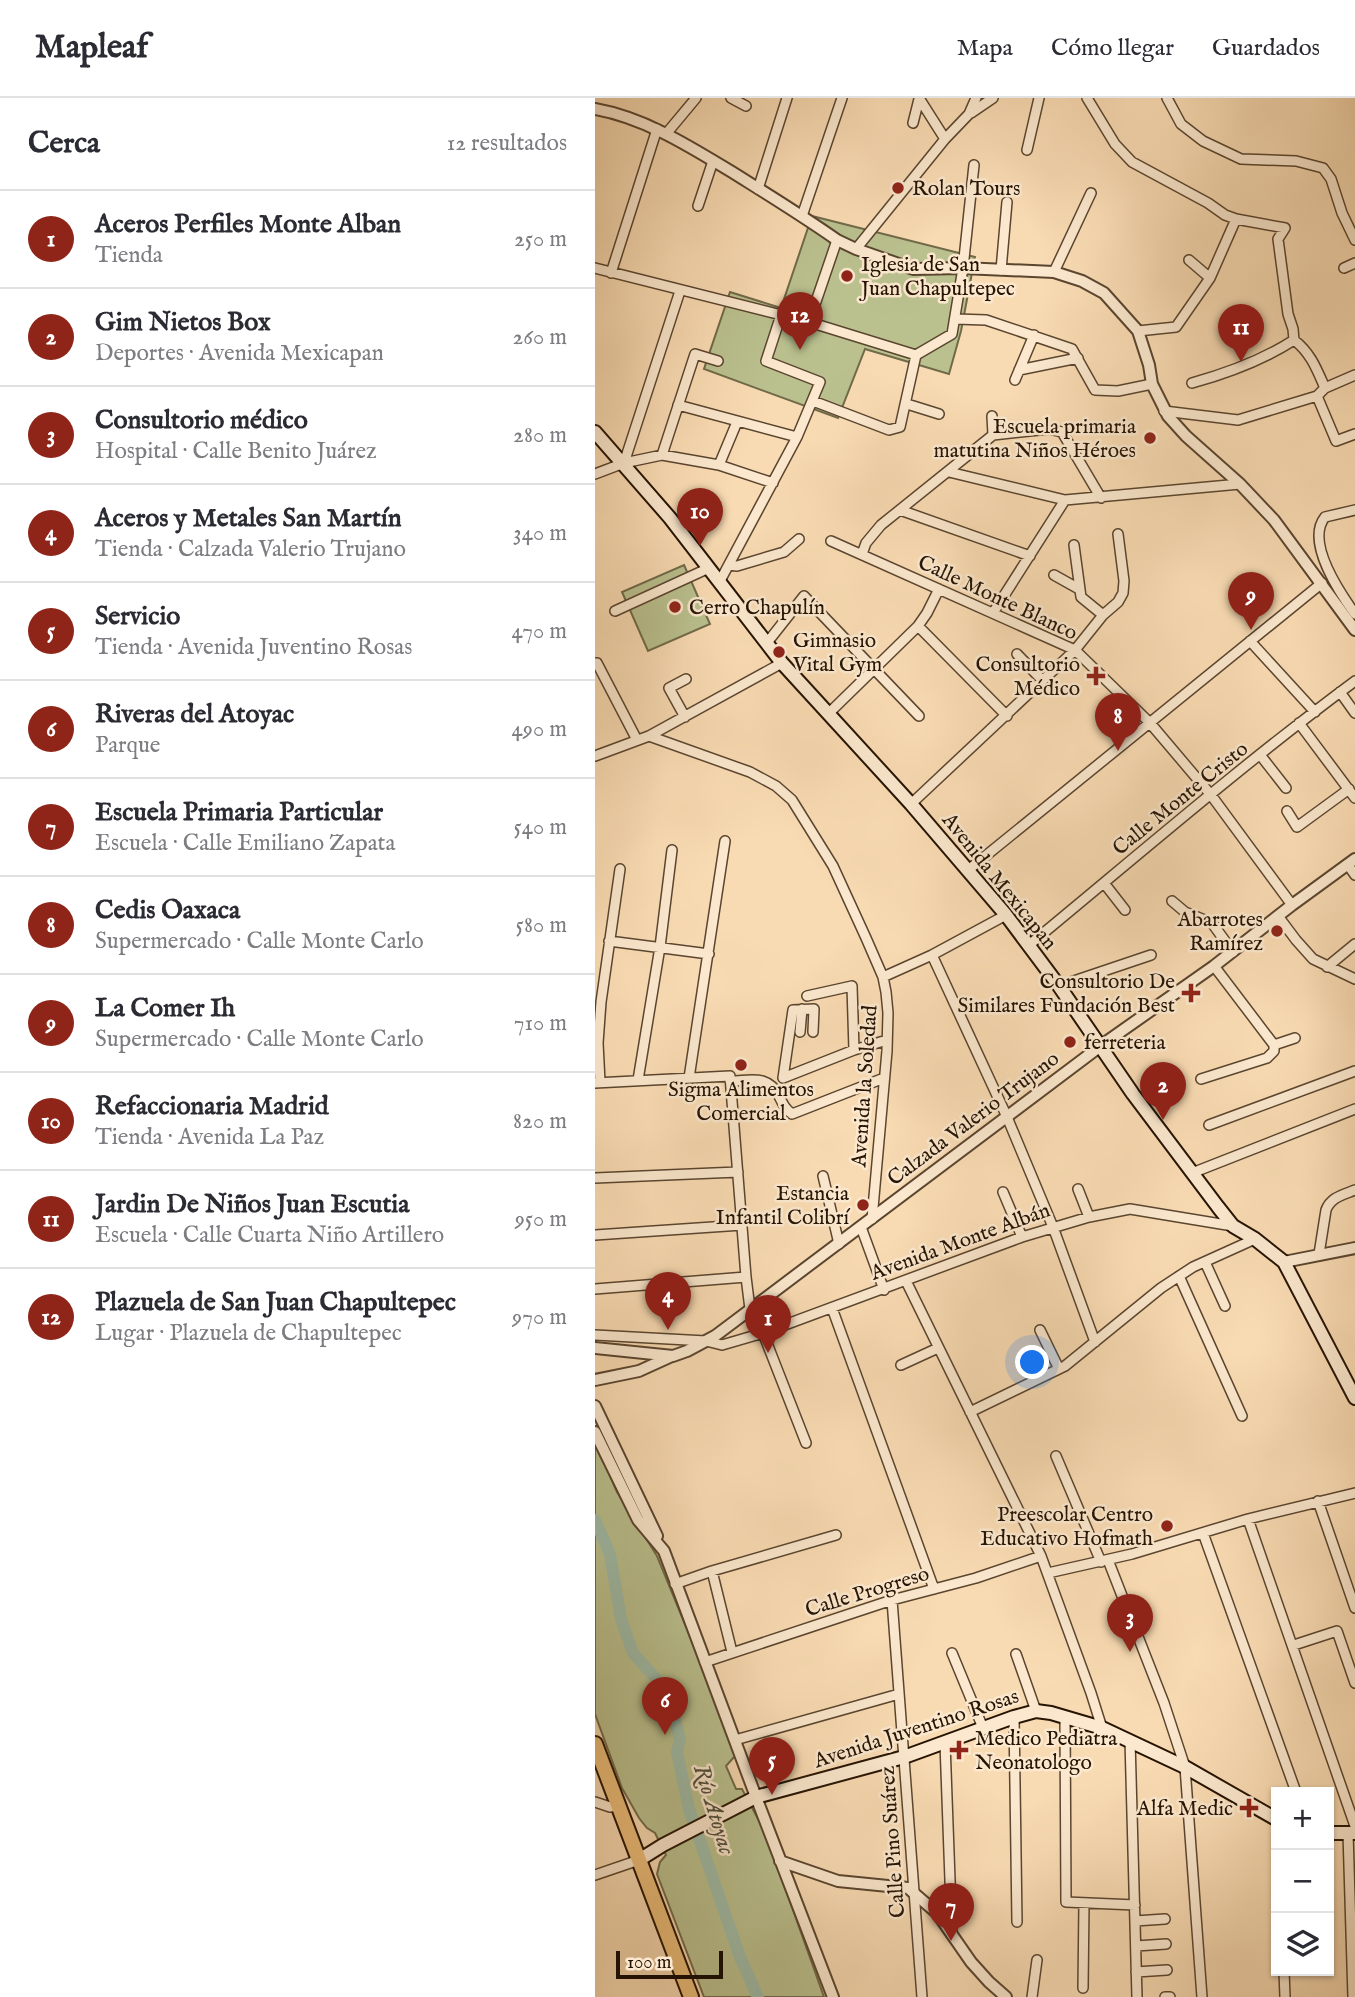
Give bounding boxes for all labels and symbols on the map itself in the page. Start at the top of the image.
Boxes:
place label: Rolan Tours [912,176,1020,203]
marker: Rolan Tours [890,180,906,196]
place label: Iglesia de San Juan Chapultepec [859,252,1015,303]
marker: Iglesia de San Juan Chapultepec [839,268,855,284]
pin: 12 [777,292,823,350]
pin: 11 [1218,304,1264,362]
place label: Escuela primaria matutina Niños Héroes [933,414,1137,465]
marker: Escuela primaria matutina Niños Héroes [1142,430,1158,446]
pin: 10 [677,488,723,546]
street label: Calle Monte Blanco [913,550,1082,647]
pin: 9 [1228,572,1274,630]
place label: Cerro Chapulín [689,595,825,622]
marker: Cerro Chapulín [667,599,683,615]
place label: Gimnasio Vital Gym [792,628,882,679]
marker: Gimnasio Vital Gym [771,644,787,660]
place label: Consultorio Médico [976,652,1080,703]
marker: Consultorio Médico [1086,666,1106,686]
pin: 8 [1095,693,1141,751]
street label: Calle Monte Cristo [1107,736,1254,862]
street label: Avenida Mexicapan [935,807,1062,956]
place label: Abarrotes Ramírez [1177,907,1263,958]
marker: Abarrotes Ramírez [1269,923,1285,939]
place label: Consultorio De Similares Fundación Best [957,969,1175,1020]
marker: Consultorio De Similares Fundación Best [1181,983,1201,1003]
street label: Avenida la Soledad [846,1003,885,1169]
place label: ferreteria [1084,1030,1166,1057]
marker: ferreteria [1062,1034,1078,1050]
street label: Calzada Valerio Trujano [883,1046,1065,1193]
marker: Sigma Alimentos Comercial [733,1057,749,1073]
pin: 2 [1140,1062,1186,1120]
place label: Sigma Alimentos Comercial [668,1077,814,1128]
place label: Estancia Infantil Colibrí [716,1181,850,1232]
marker: Estancia Infantil Colibrí [855,1197,871,1213]
street label: Avenida Monte Albán [866,1197,1054,1288]
pin: 4 [645,1272,691,1330]
pin: 1 [745,1295,791,1353]
your location [1015,1345,1049,1379]
place label: Preescolar Centro Educativo Hofmath [980,1502,1153,1553]
marker: Preescolar Centro Educativo Hofmath [1159,1518,1175,1534]
street label: Calle Progreso [802,1561,933,1624]
pin: 3 [1107,1594,1153,1652]
pin: 6 [642,1677,688,1735]
street label: Avenida Juventino Rosas [810,1684,1022,1776]
place label: Medico Pediatra Neonatologo [975,1726,1118,1777]
pin: 5 [749,1737,795,1795]
marker: Medico Pediatra Neonatologo [949,1740,969,1760]
water label: Río Atoyac [686,1761,741,1859]
street label: Calle Pino Suárez [875,1765,912,1919]
place label: Alfa Medic [1136,1796,1233,1823]
marker: Alfa Medic [1239,1798,1259,1818]
pin: 7 [928,1883,974,1941]
scale bar [616,1948,723,1980]

